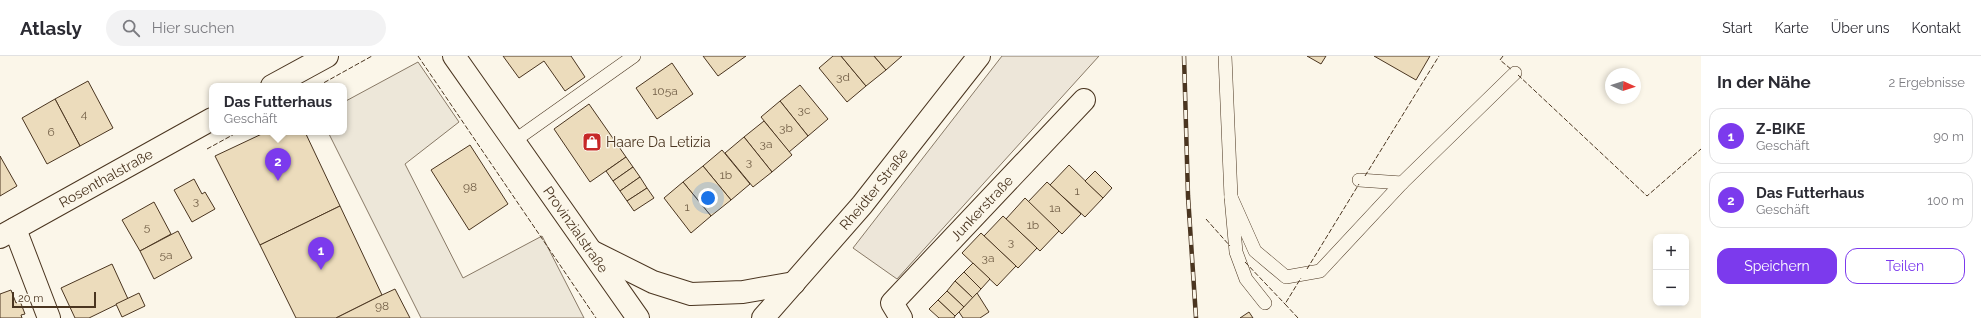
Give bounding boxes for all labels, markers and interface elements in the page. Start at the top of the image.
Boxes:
search box [106,10,386,46]
text: Atlasly [20,17,82,39]
icon: search [120,17,142,39]
text: Hier suchen [152,19,234,37]
text: Start [1722,20,1752,36]
text: Karte [1774,20,1809,36]
text: Über uns [1831,20,1890,36]
text: Kontakt [1912,20,1961,36]
north arrow [1605,68,1641,104]
house number: 3d [836,70,850,84]
text: In der Nähe [1717,72,1811,92]
text: 2 Ergebnisse [1888,75,1965,90]
popup [209,83,347,135]
house number: 105a [652,84,678,98]
text: Das Futterhaus [224,93,332,111]
house number: 3c [798,103,811,117]
house number: 4 [81,107,88,121]
text: Geschäft [224,111,277,126]
text: Z-BIKE [1756,120,1805,138]
house number: 3b [779,121,793,135]
house number: 6 [47,125,55,139]
text: 1 [1728,129,1734,144]
text: 90 m [1933,129,1964,144]
shop icon: Haare Da Letizia [581,131,603,153]
place label: Haare Da Letizia [606,134,711,150]
house number: 3a [760,137,772,151]
text: Geschäft [1756,138,1810,153]
street label: Rheidter Straße [836,145,911,233]
street label: Rosenthalstraße [56,146,155,211]
pin: 2 [265,148,291,181]
house number: 3 [746,155,752,169]
house number: 1b [720,168,732,182]
street label: Junkerstraße [947,172,1016,244]
house number: 98 [463,180,477,194]
street label: Provinzialstraße [540,183,612,276]
house number: 1 [1074,184,1080,198]
text: Das Futterhaus [1756,184,1864,202]
your location [698,188,718,208]
text: 2 [1727,193,1735,208]
text: 100 m [1927,193,1964,208]
house number: 3 [193,194,199,208]
house number: 1 [684,200,690,214]
house number: 1a [1049,201,1061,215]
text: Geschäft [1756,202,1810,217]
house number: 1b [1027,218,1039,232]
house number: 5 [144,220,151,234]
map controls [1653,234,1689,306]
button: + [1653,234,1689,270]
house number: 3 [1008,235,1014,249]
pin: 1 [308,237,334,270]
house number: 5a [159,248,173,262]
button: Speichern [1717,248,1837,284]
button: Teilen [1845,248,1965,284]
house number: 3a [982,251,994,265]
button: − [1653,270,1689,306]
scale bar [12,290,96,309]
text: 20 m [18,292,43,305]
house number: 98 [375,299,389,313]

